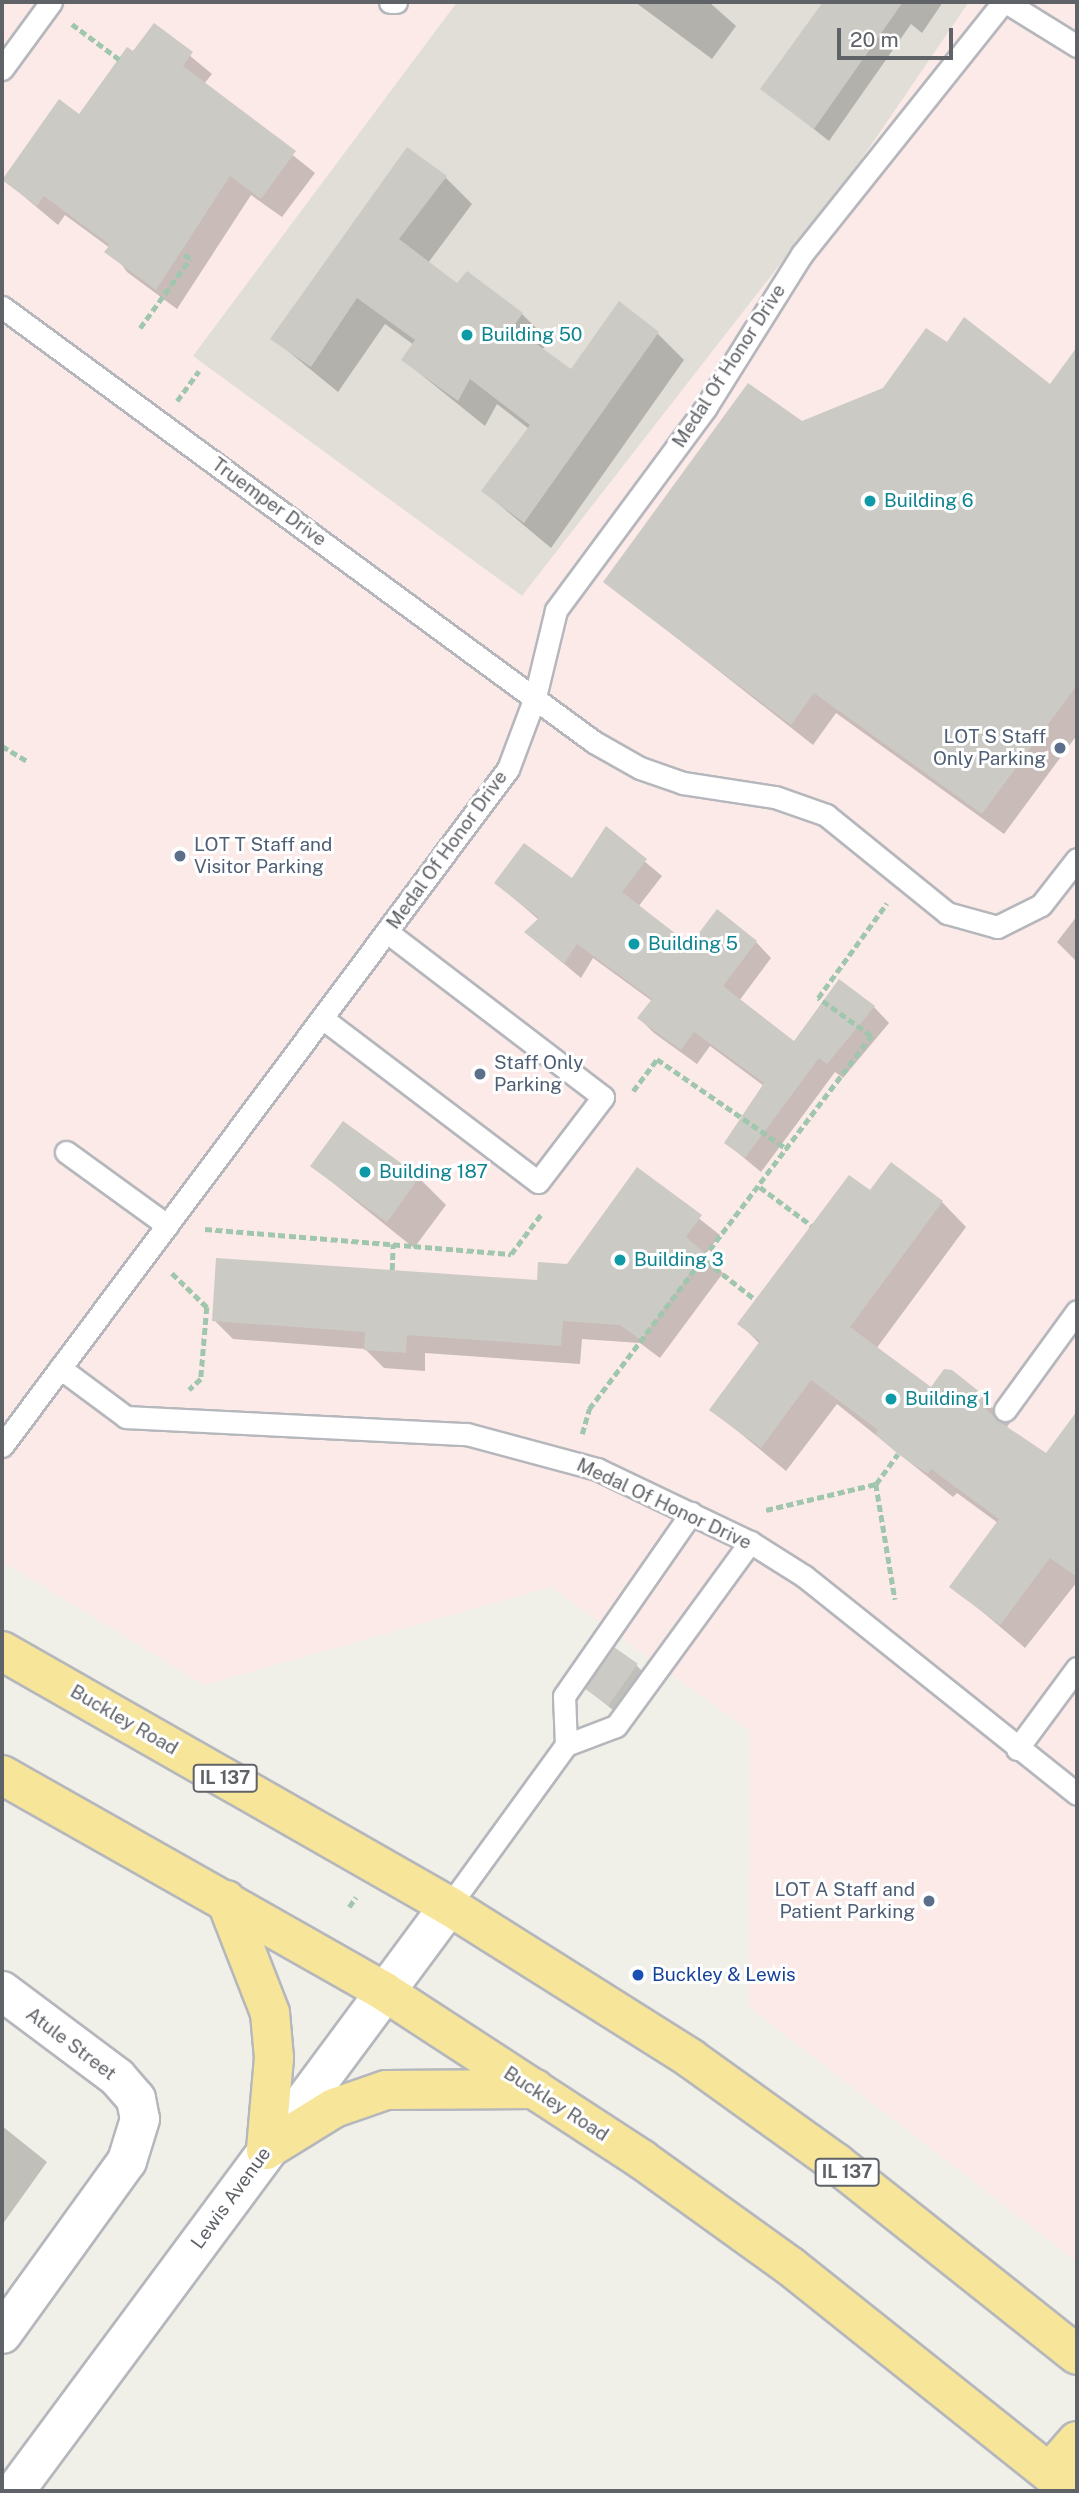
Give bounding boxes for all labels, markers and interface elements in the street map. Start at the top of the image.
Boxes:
scale bar [841,14,956,58]
text: 20 m [850,27,899,52]
street label: Medal Of Honor Drive [668,280,790,452]
place label: Building 50 [481,324,582,346]
marker: Building 50 [459,327,475,343]
street label: Truemper Drive [207,453,331,551]
place label: Building 6 [884,490,974,512]
marker: Building 6 [862,493,878,509]
place label: LOT S Staff Only Parking [933,726,1046,770]
marker: LOT S Staff Only Parking [1052,740,1068,756]
street label: Medal Of Honor Drive [382,766,512,934]
place label: LOT T Staff and Visitor Parking [194,834,332,878]
marker: LOT T Staff and Visitor Parking [172,848,188,864]
place label: Building 5 [648,933,738,955]
marker: Building 5 [626,936,642,952]
place label: Staff Only Parking [494,1052,583,1096]
marker: Staff Only Parking [472,1066,488,1082]
place label: Building 187 [379,1161,488,1183]
marker: Building 187 [357,1164,373,1180]
place label: Building 3 [634,1249,724,1271]
marker: Building 3 [612,1252,628,1268]
place label: Building 1 [905,1388,990,1410]
marker: Building 1 [883,1391,899,1407]
street label: Medal Of Honor Drive [573,1453,755,1555]
street label: Buckley Road [66,1680,182,1760]
road number: IL 137 [192,1764,258,1792]
place label: LOT A Staff and Patient Parking [774,1879,915,1923]
marker: LOT A Staff and Patient Parking [921,1893,937,1909]
place label: Buckley & Lewis [652,1964,796,1986]
marker: Buckley & Lewis [630,1967,646,1983]
street label: Atule Street [21,2003,121,2085]
street label: Buckley Road [499,2062,613,2146]
street label: Lewis Avenue [186,2143,276,2253]
road number: IL 137 [814,2158,880,2186]

